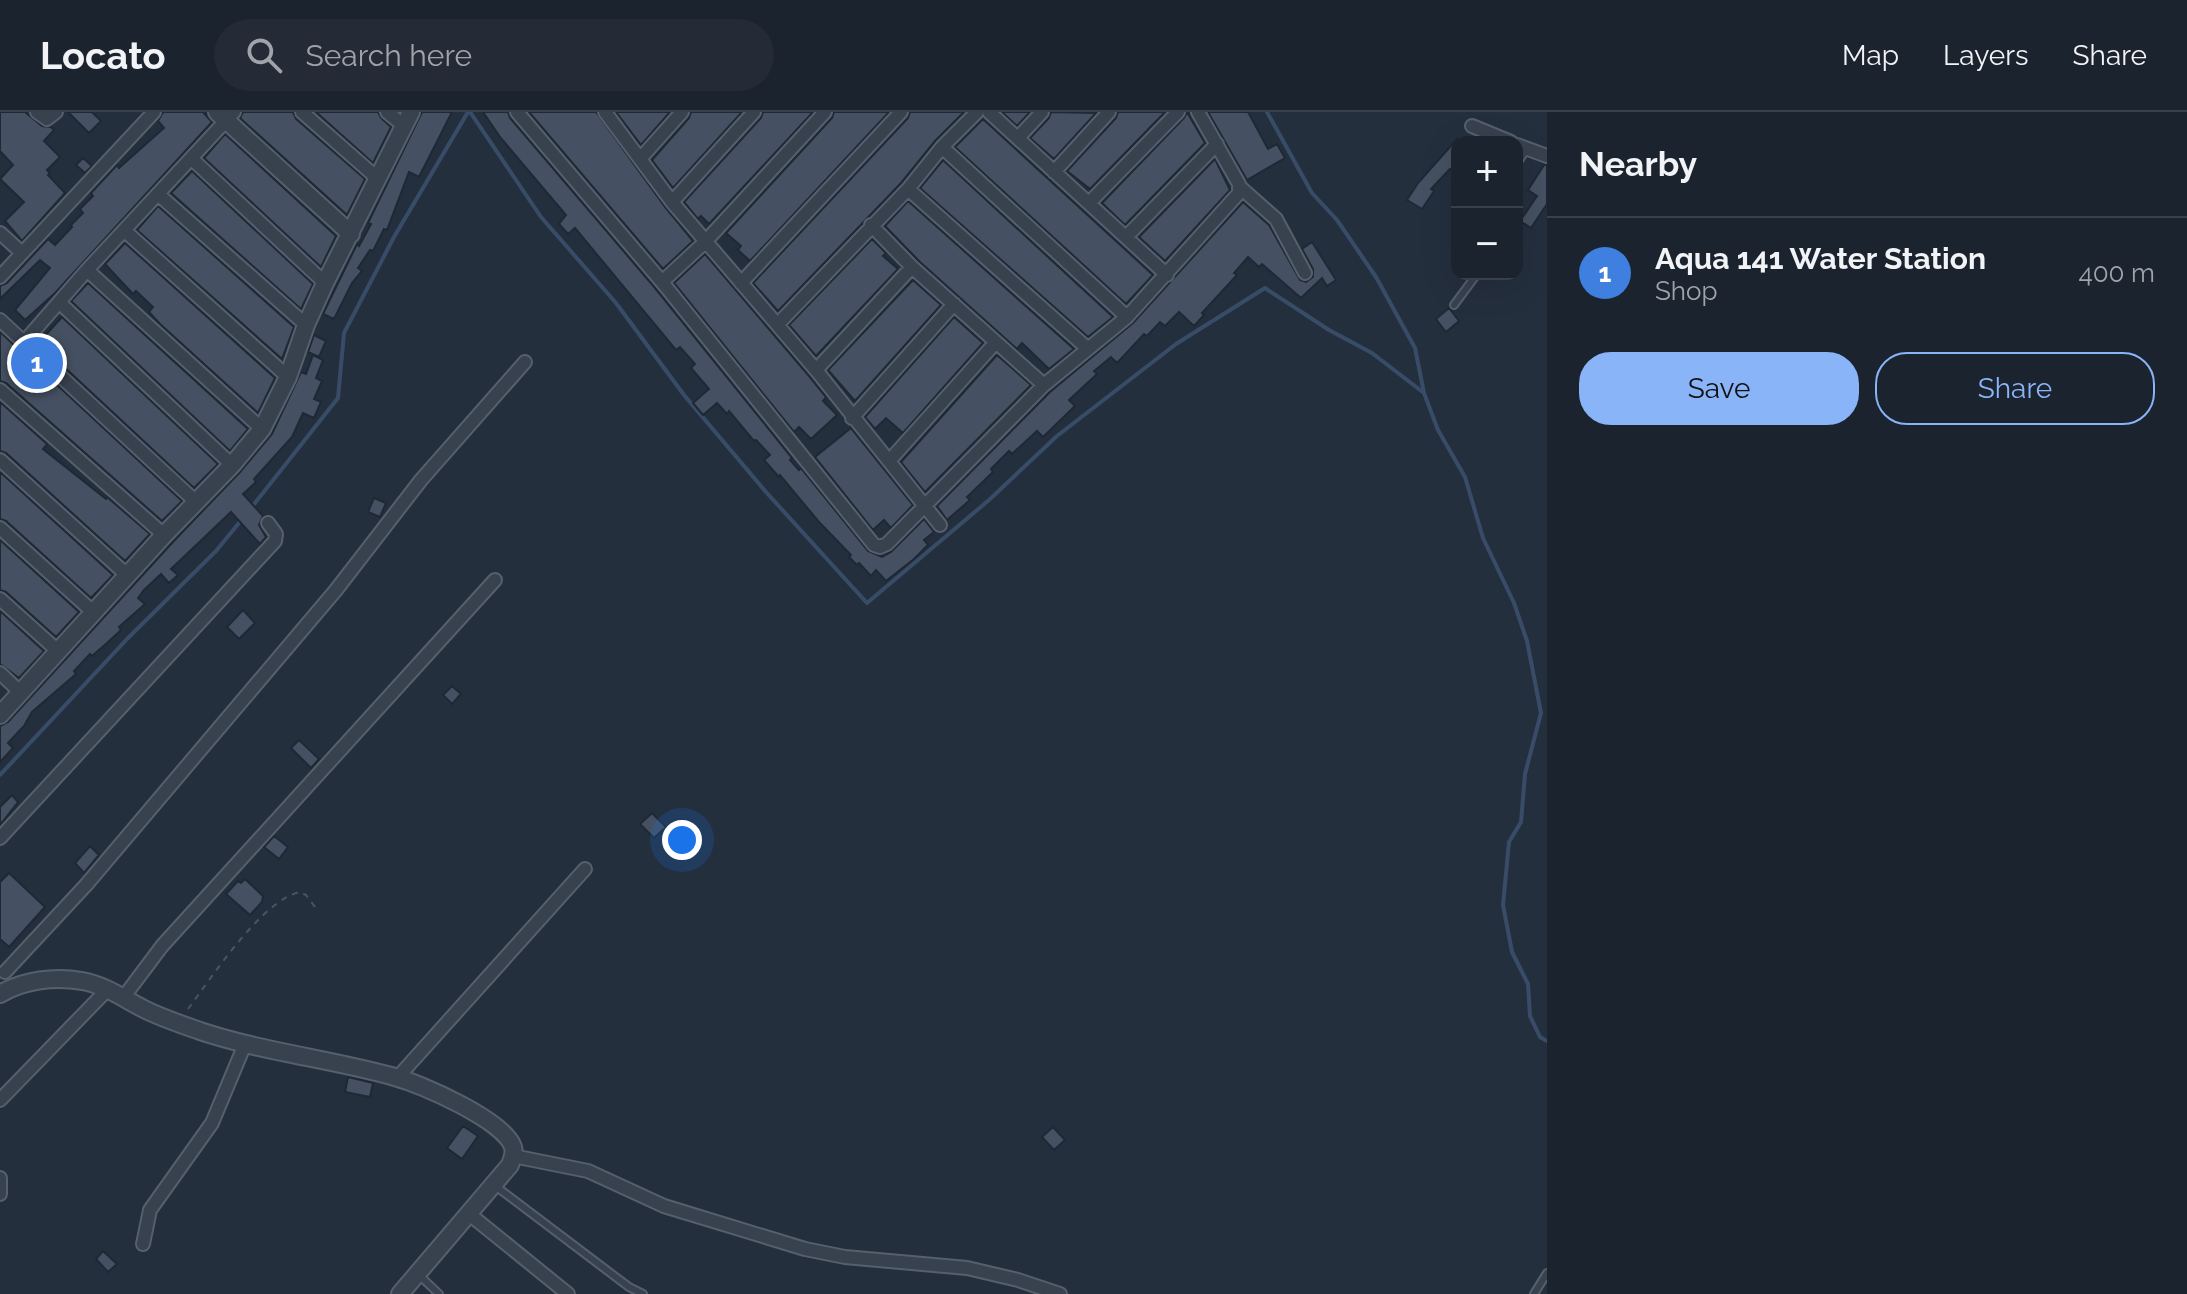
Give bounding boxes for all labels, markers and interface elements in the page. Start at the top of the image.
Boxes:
search box [214,19,774,91]
text: Locato [40,33,166,78]
icon: search [242,33,286,77]
text: Search here [306,38,472,73]
text: Map [1842,39,1899,72]
text: Layers [1943,39,2029,72]
text: Share [2073,39,2147,72]
map controls [1451,136,1523,280]
button: + [1451,136,1523,208]
text: Nearby [1579,144,1697,184]
button: − [1451,208,1523,280]
text: Aqua 141 Water Station [1655,241,1986,276]
text: 1 [1599,258,1611,288]
text: 400 m [2078,258,2155,288]
text: Shop [1655,276,1717,306]
pin: 1 [11,333,63,393]
button: Save [1579,352,1859,425]
button: Share [1875,352,2155,425]
your location [662,820,702,860]

